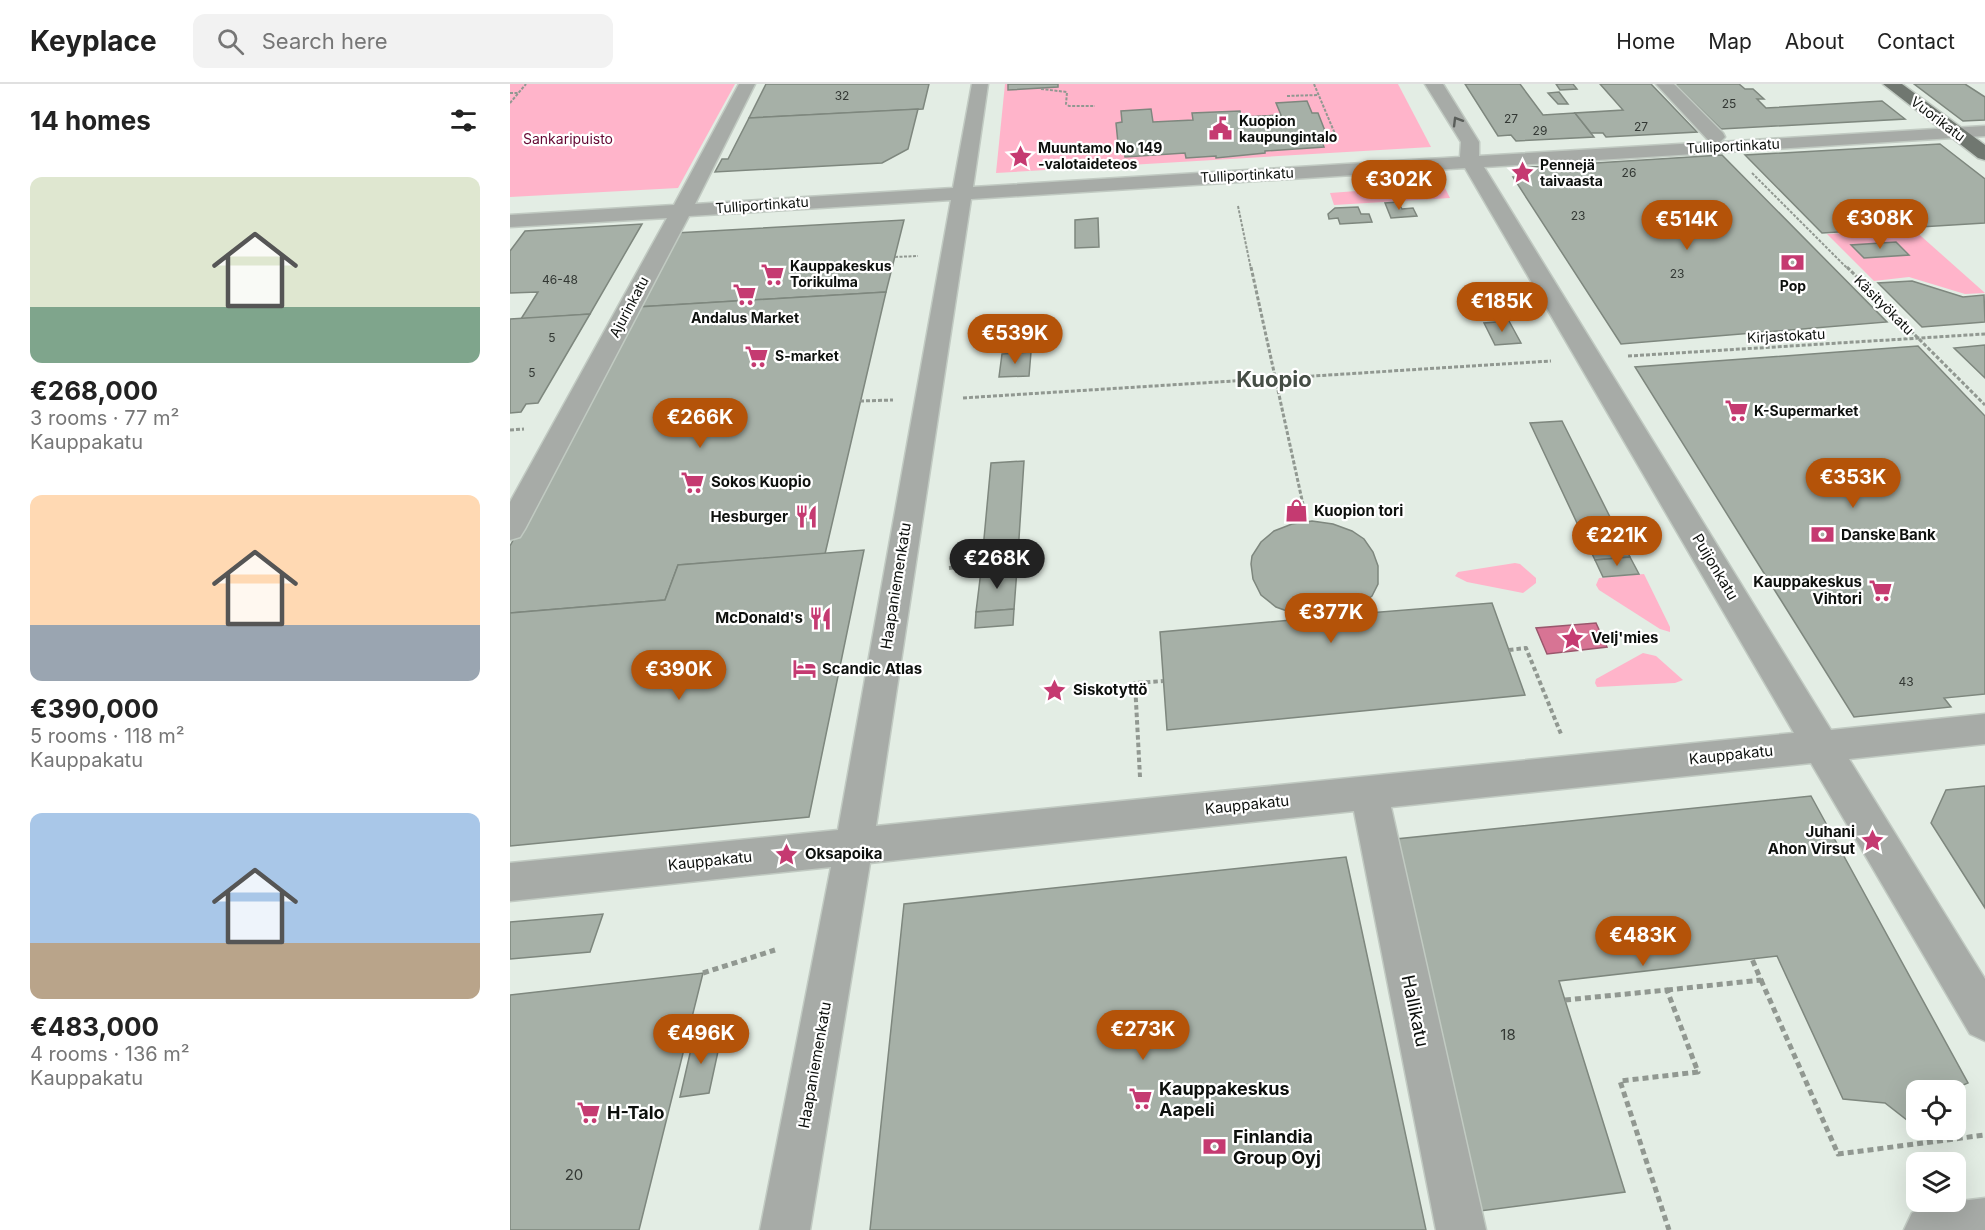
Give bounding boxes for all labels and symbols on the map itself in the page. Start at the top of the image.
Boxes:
house number: 32 [835,88,849,103]
street label: Vuorikatu [1908,93,1969,145]
house number: 25 [1722,96,1736,111]
house number: 27 [1504,111,1518,126]
place label: Kuopion kaupungintalo [1239,112,1338,145]
public building icon: Kuopion kaupungintalo [1208,116,1234,142]
one-way arrow [1453,117,1464,127]
house number: 27 [1634,119,1648,134]
house number: 29 [1533,123,1547,138]
park label: Sankaripuisto [523,130,613,147]
street label: Tulliportinkatu [1686,135,1780,156]
place label: Muuntamo No 149 -valotaideteos [1038,139,1162,172]
place icon: Muuntamo No 149 -valotaideteos [1007,143,1033,169]
place label: Pennejä taivaasta [1540,156,1603,189]
pin: €302K [1357,160,1441,211]
place icon: Pennejä taivaasta [1509,160,1535,186]
street label: Tulliportinkatu [1200,164,1294,185]
house number: 26 [1622,165,1636,180]
street label: Tulliportinkatu [715,193,809,216]
pin: €308K [1838,199,1922,250]
pin: €514K [1645,200,1729,251]
house number: 23 [1571,208,1585,223]
bank icon: Pop [1780,249,1806,275]
place label: Kauppakeskus Torikulma [790,257,892,290]
supermarket icon: Kauppakeskus Torikulma [759,261,785,287]
house number: 23 [1670,266,1684,281]
street label: Käsityökatu [1851,271,1918,338]
house number: 46-48 [542,272,578,287]
street label: Ajurinkatu [605,273,652,340]
place label: Pop [1780,277,1806,294]
supermarket icon: Andalus Market [732,281,758,307]
pin: €185K [1460,282,1544,333]
place label: Andalus Market [691,309,799,326]
pin: €539K [973,314,1057,365]
street label: Kirjastokatu [1746,325,1826,346]
house number: 5 [548,330,556,345]
supermarket icon: S-market [744,343,770,369]
place label: S-market [775,347,839,364]
house number: 5 [528,365,536,380]
district label: Kuopio [1236,366,1312,392]
pin: €266K [658,398,742,449]
supermarket icon: K-Supermarket [1723,398,1749,424]
place label: K-Supermarket [1754,402,1859,419]
pin: €353K [1811,458,1895,509]
supermarket icon: Sokos Kuopio [680,469,706,495]
place label: Sokos Kuopio [711,472,811,491]
shop icon: Kuopion tori [1283,498,1309,524]
place label: Kuopion tori [1314,501,1403,520]
restaurant icon: Hesburger [793,504,819,530]
place label: Hesburger [710,507,788,526]
pin: €221K [1575,516,1659,567]
street label: Haapaniemenkatu [876,521,915,651]
bank icon: Danske Bank [1810,522,1836,548]
place label: Danske Bank [1841,525,1936,544]
street label: Puijonkatu [1688,530,1743,603]
pin: €268K [955,539,1039,590]
place label: Kauppakeskus Vihtori [1753,572,1862,608]
supermarket icon: Kauppakeskus Vihtori [1867,578,1893,604]
pin: €377K [1289,593,1373,644]
restaurant icon: McDonald's [808,605,834,631]
place label: McDonald's [715,608,803,627]
place icon: Velj'mies [1560,625,1586,651]
place label: Velj'mies [1591,628,1659,647]
pin: €390K [637,650,721,701]
hotel icon: Scandic Atlas [791,656,817,682]
place label: Scandic Atlas [822,659,922,678]
house number: 43 [1898,674,1914,689]
place icon: Siskotyttö [1042,677,1068,703]
place label: Siskotyttö [1073,680,1147,699]
street label: Kauppakatu [1688,741,1774,768]
street label: Kauppakatu [1204,791,1290,818]
place label: Juhani Ahon Virsut [1768,822,1856,858]
place icon: Juhani Ahon Virsut [1860,828,1886,854]
place icon: Oksapoika [774,841,800,867]
place label: Oksapoika [805,844,883,863]
street label: Kauppakatu [667,847,753,874]
pin: €483K [1601,916,1685,967]
street label: Hallikatu [1398,973,1433,1049]
street label: Haapaniemenkatu [794,1000,835,1130]
pin: €273K [1101,1010,1185,1061]
pin: €496K [659,1014,743,1065]
house number: 18 [1500,1025,1516,1044]
place label: Kauppakeskus Aapeli [1159,1078,1290,1120]
supermarket icon: Kauppakeskus Aapeli [1128,1086,1154,1112]
supermarket icon: H-Talo [576,1100,602,1126]
place label: H-Talo [607,1102,665,1123]
place label: Finlandia Group Oyj [1233,1126,1321,1168]
bank icon: Finlandia Group Oyj [1202,1134,1228,1160]
house number: 20 [565,1165,583,1184]

